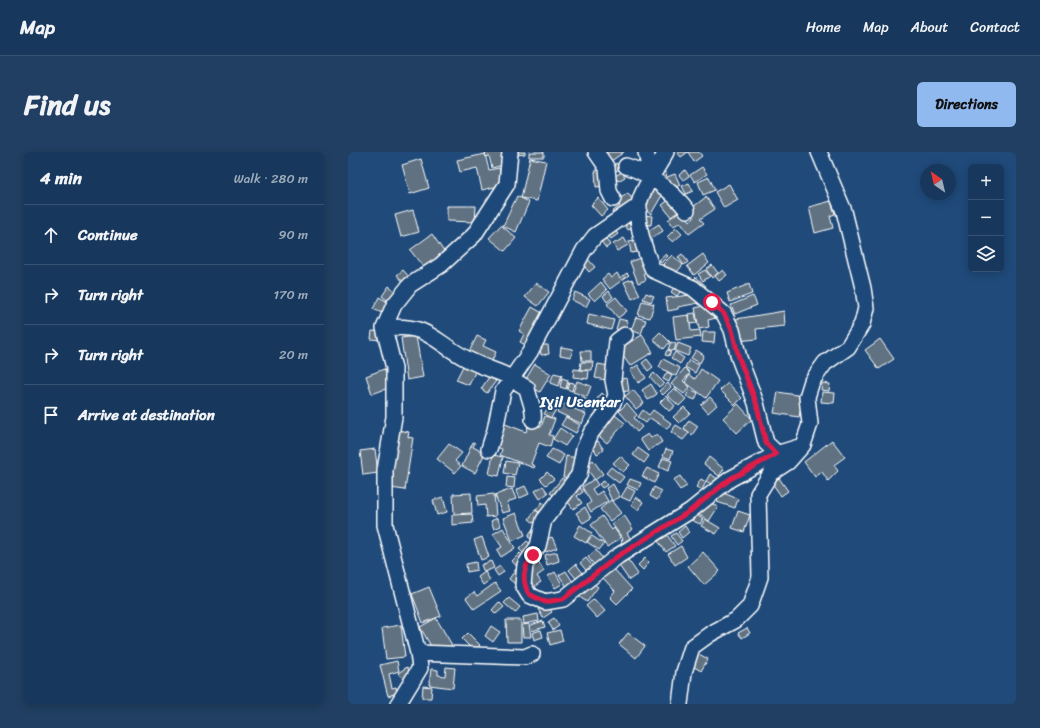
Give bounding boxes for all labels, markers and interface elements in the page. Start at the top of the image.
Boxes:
text: Map [20,11,55,44]
text: Home [806,15,841,40]
text: Map [863,15,889,40]
text: About [911,15,948,40]
text: Contact [970,15,1020,40]
text: Find us [24,80,111,129]
button: Directions [917,82,1016,127]
text: 4 min [40,163,82,193]
north arrow [920,164,956,200]
map controls [968,164,1004,272]
button: + [968,164,1004,200]
text: Walk · 280 m [234,167,308,190]
button: − [968,200,1004,236]
text: Continue [78,222,138,248]
text: 90 m [278,223,308,246]
icon: ahead [40,224,62,246]
button: layers [968,236,1004,272]
text: Turn right [78,282,143,308]
text: 170 m [273,283,308,306]
icon: right [40,284,62,306]
route start [703,293,721,311]
text: Turn right [78,342,143,368]
text: 20 m [279,343,308,366]
icon: right [40,344,62,366]
district label: Iɣil Uɛenṭar [539,389,622,415]
text: Arrive at destination [78,402,215,428]
icon: arrive [40,404,62,426]
route end [524,546,542,564]

